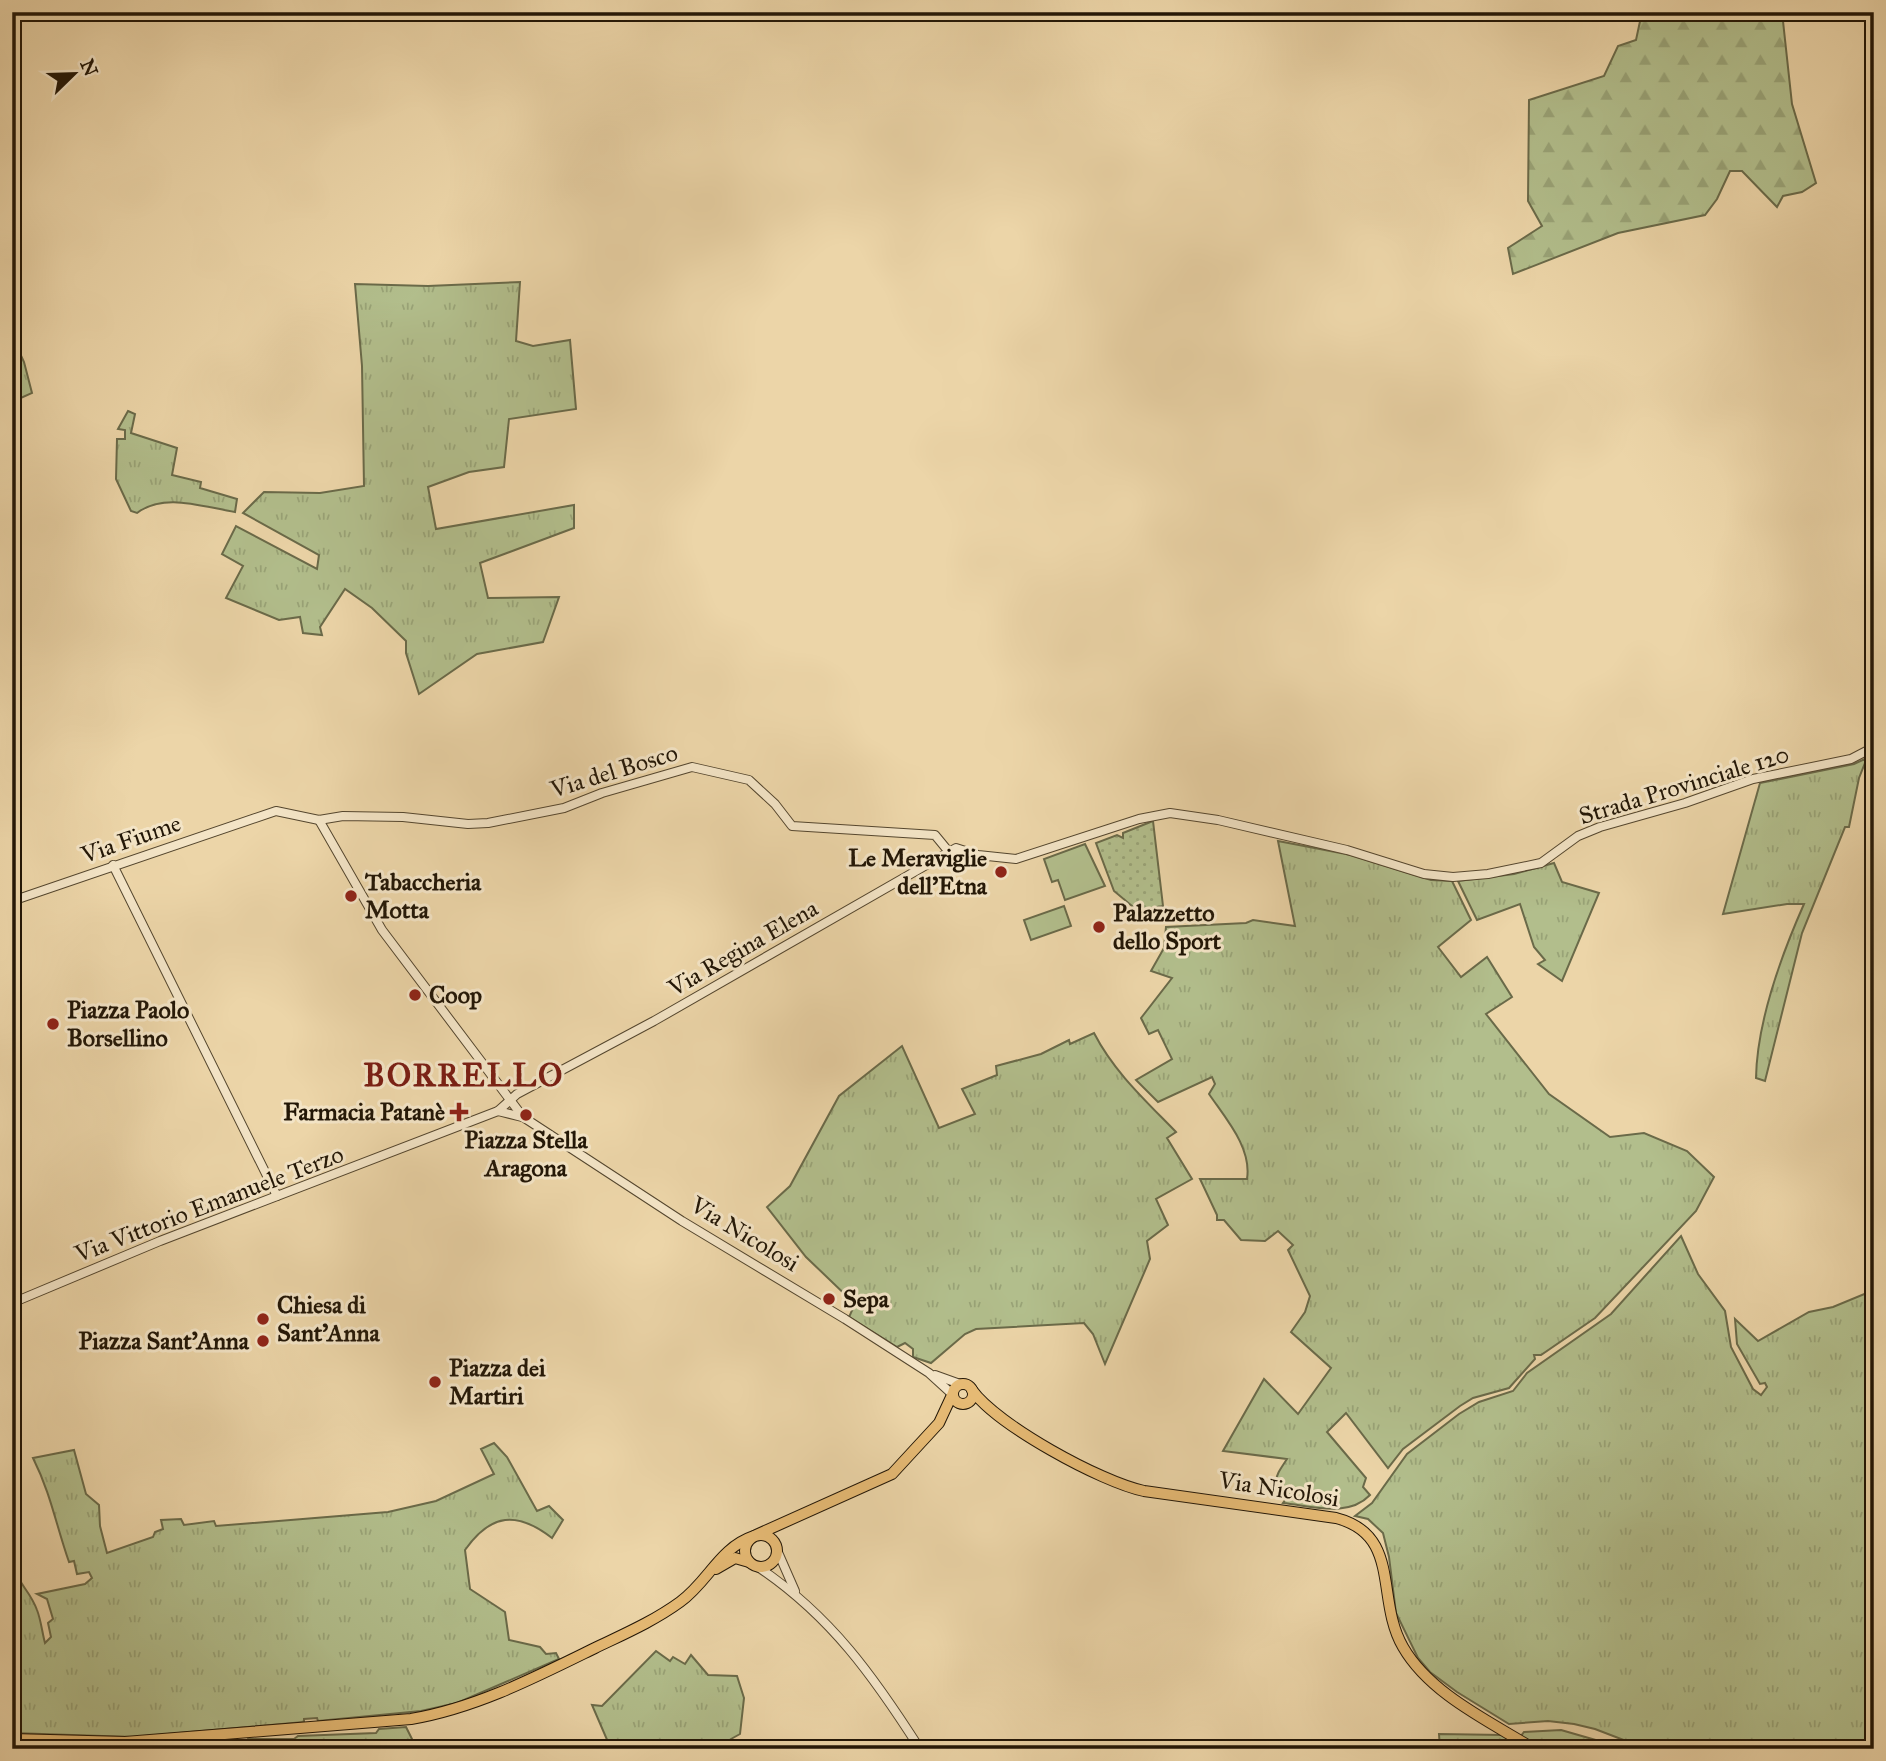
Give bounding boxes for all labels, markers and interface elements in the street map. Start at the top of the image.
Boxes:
north arrow [38,38,108,108]
text: N [75,56,103,79]
street label: Via del Bosco [546,737,681,805]
street label: Strada Provinciale 120 [1575,739,1793,831]
street label: Via Fiume [76,808,185,870]
place label: Le Meraviglie dell'Etna [848,843,988,901]
marker: Le Meraviglie dell'Etna [993,864,1009,880]
place label: Tabaccheria Motta [364,867,482,925]
marker: Tabaccheria Motta [343,888,359,904]
street label: Via Regina Elena [662,893,824,1004]
place label: Palazzetto dello Sport [1113,898,1221,956]
marker: Palazzetto dello Sport [1091,919,1107,935]
place label: Coop [429,980,482,1010]
marker: Coop [407,987,423,1003]
place label: Piazza Paolo Borsellino [67,995,189,1053]
marker: Piazza Paolo Borsellino [45,1016,61,1032]
district label: BORRELLO [364,1056,564,1095]
place label: Farmacia Patanè [283,1097,445,1127]
marker: Farmacia Patanè [451,1104,467,1120]
marker: Piazza Stella Aragona [518,1107,534,1123]
place label: Piazza Stella Aragona [464,1125,589,1183]
street label: Via Vittorio Emanuele Terzo [69,1139,348,1270]
street label: Via Nicolosi [684,1189,805,1278]
place label: Sepa [843,1284,890,1314]
place label: Chiesa di Sant'Anna [277,1290,380,1348]
marker: Sepa [821,1291,837,1307]
marker: Chiesa di Sant'Anna [255,1311,271,1327]
place label: Piazza Sant'Anna [78,1326,250,1356]
marker: Piazza Sant'Anna [255,1333,271,1349]
place label: Piazza dei Martiri [449,1353,546,1411]
marker: Piazza dei Martiri [427,1374,443,1390]
street label: Via Nicolosi [1216,1465,1342,1513]

